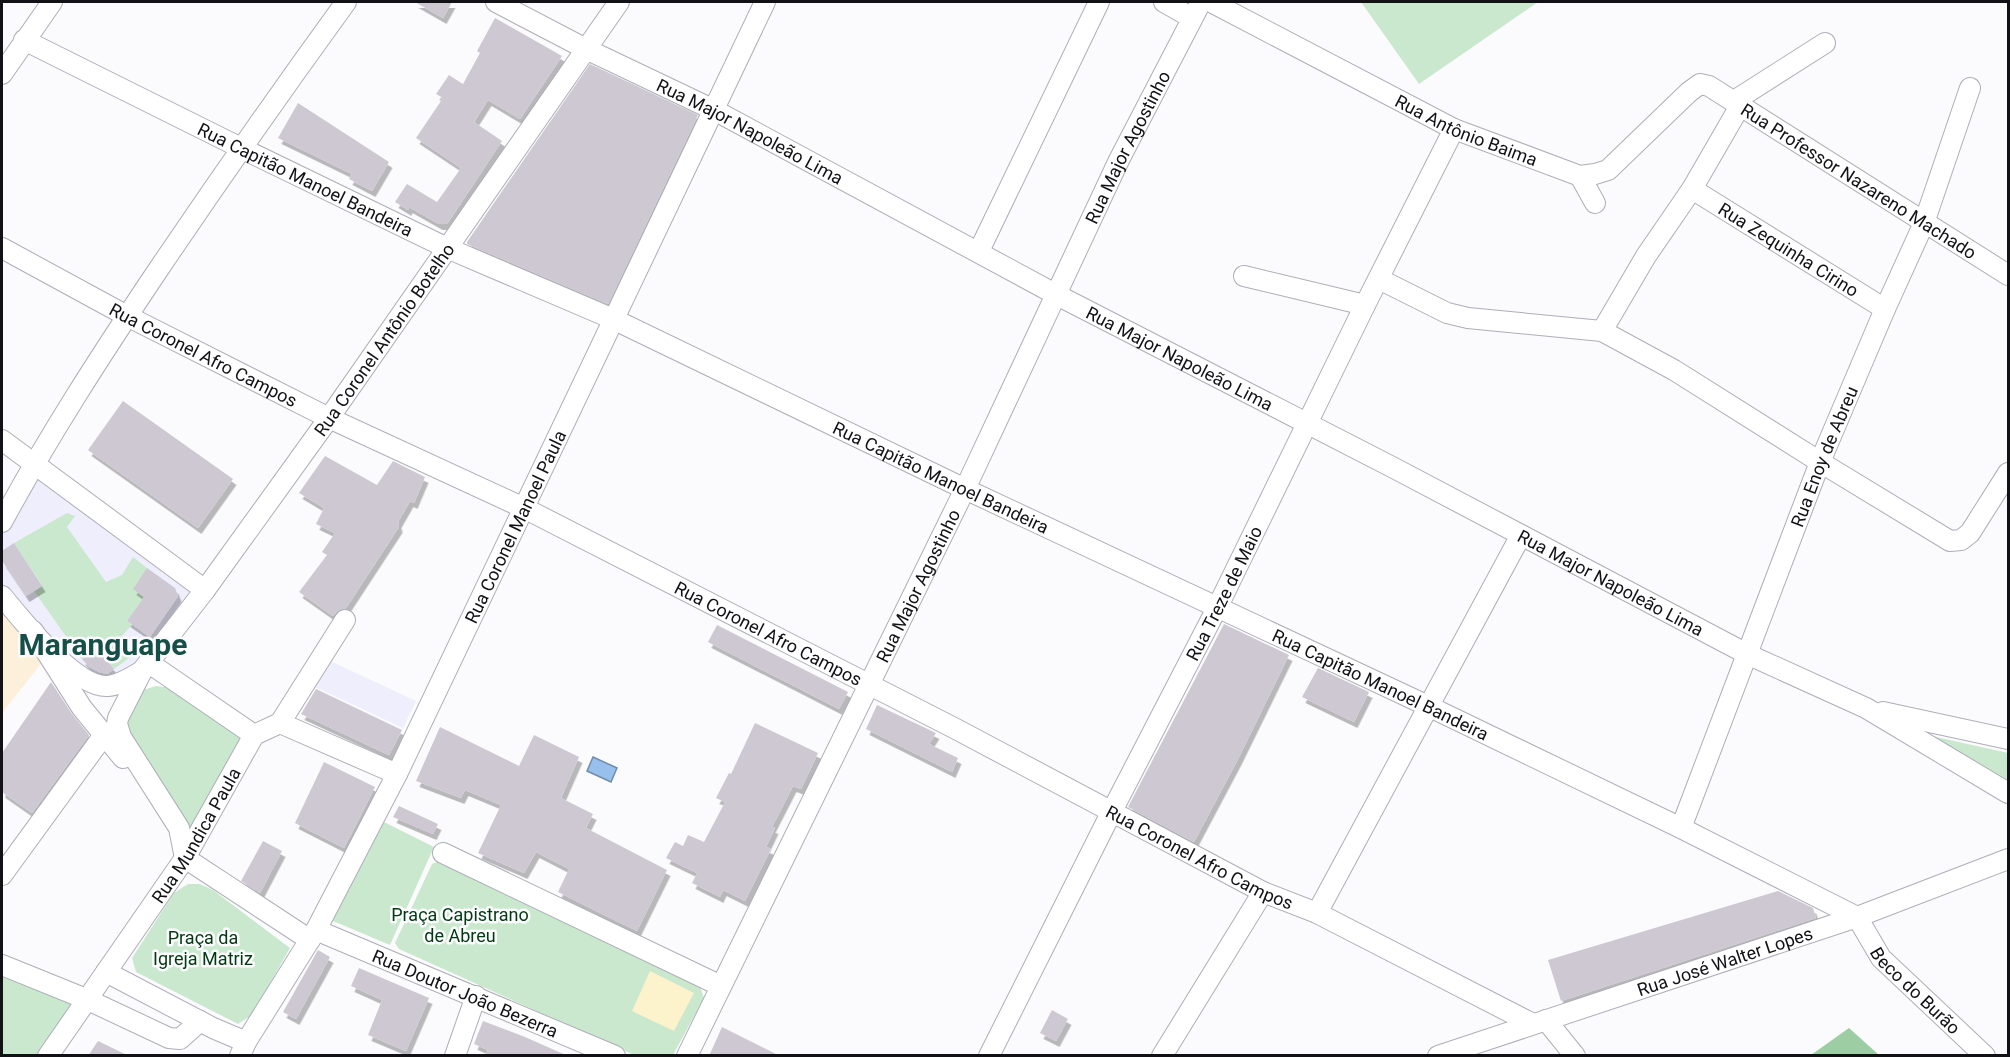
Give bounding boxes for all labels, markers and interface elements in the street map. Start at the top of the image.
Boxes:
street label: Rua Major Agostinho [1080,67,1174,227]
street label: Rua Major Napoleão Lima [654,74,847,188]
street label: Rua Antônio Baima [1392,90,1540,170]
street label: Rua Professor Nazareno Machado [1737,99,1981,263]
street label: Rua Capitão Manoel Bandeira [195,118,416,240]
street label: Rua Zequinha Cirino [1715,198,1863,301]
street label: Rua Coronel Antônio Botelho [309,239,458,440]
street label: Rua Coronel Afro Campos [106,298,301,411]
street label: Rua Major Napoleão Lima [1083,301,1277,415]
street label: Rua Enoy de Abreu [1786,383,1862,530]
street label: Rua Capitão Manoel Bandeira [830,416,1052,537]
street label: Rua Coronel Manoel Paula [460,427,570,626]
street label: Rua Major Agostinho [871,506,964,665]
street label: Rua Treze de Maio [1181,522,1266,664]
street label: Rua Major Napoleão Lima [1514,525,1707,640]
street label: Rua Coronel Afro Campos [671,576,866,690]
street label: Rua Capitão Manoel Bandeira [1269,624,1492,744]
district label: Maranguape [19,627,187,662]
street label: Rua Mundica Paula [147,764,244,907]
street label: Rua Coronel Afro Campos [1103,800,1296,913]
park label: Praça Capistrano de Abreu [391,904,529,946]
street label: Rua José Walter Lopes [1634,922,1815,1000]
park label: Praça da Igreja Matriz [153,927,253,969]
street label: Beco do Burão [1866,943,1965,1038]
street label: Rua Doutor João Bezerra [369,945,561,1041]

